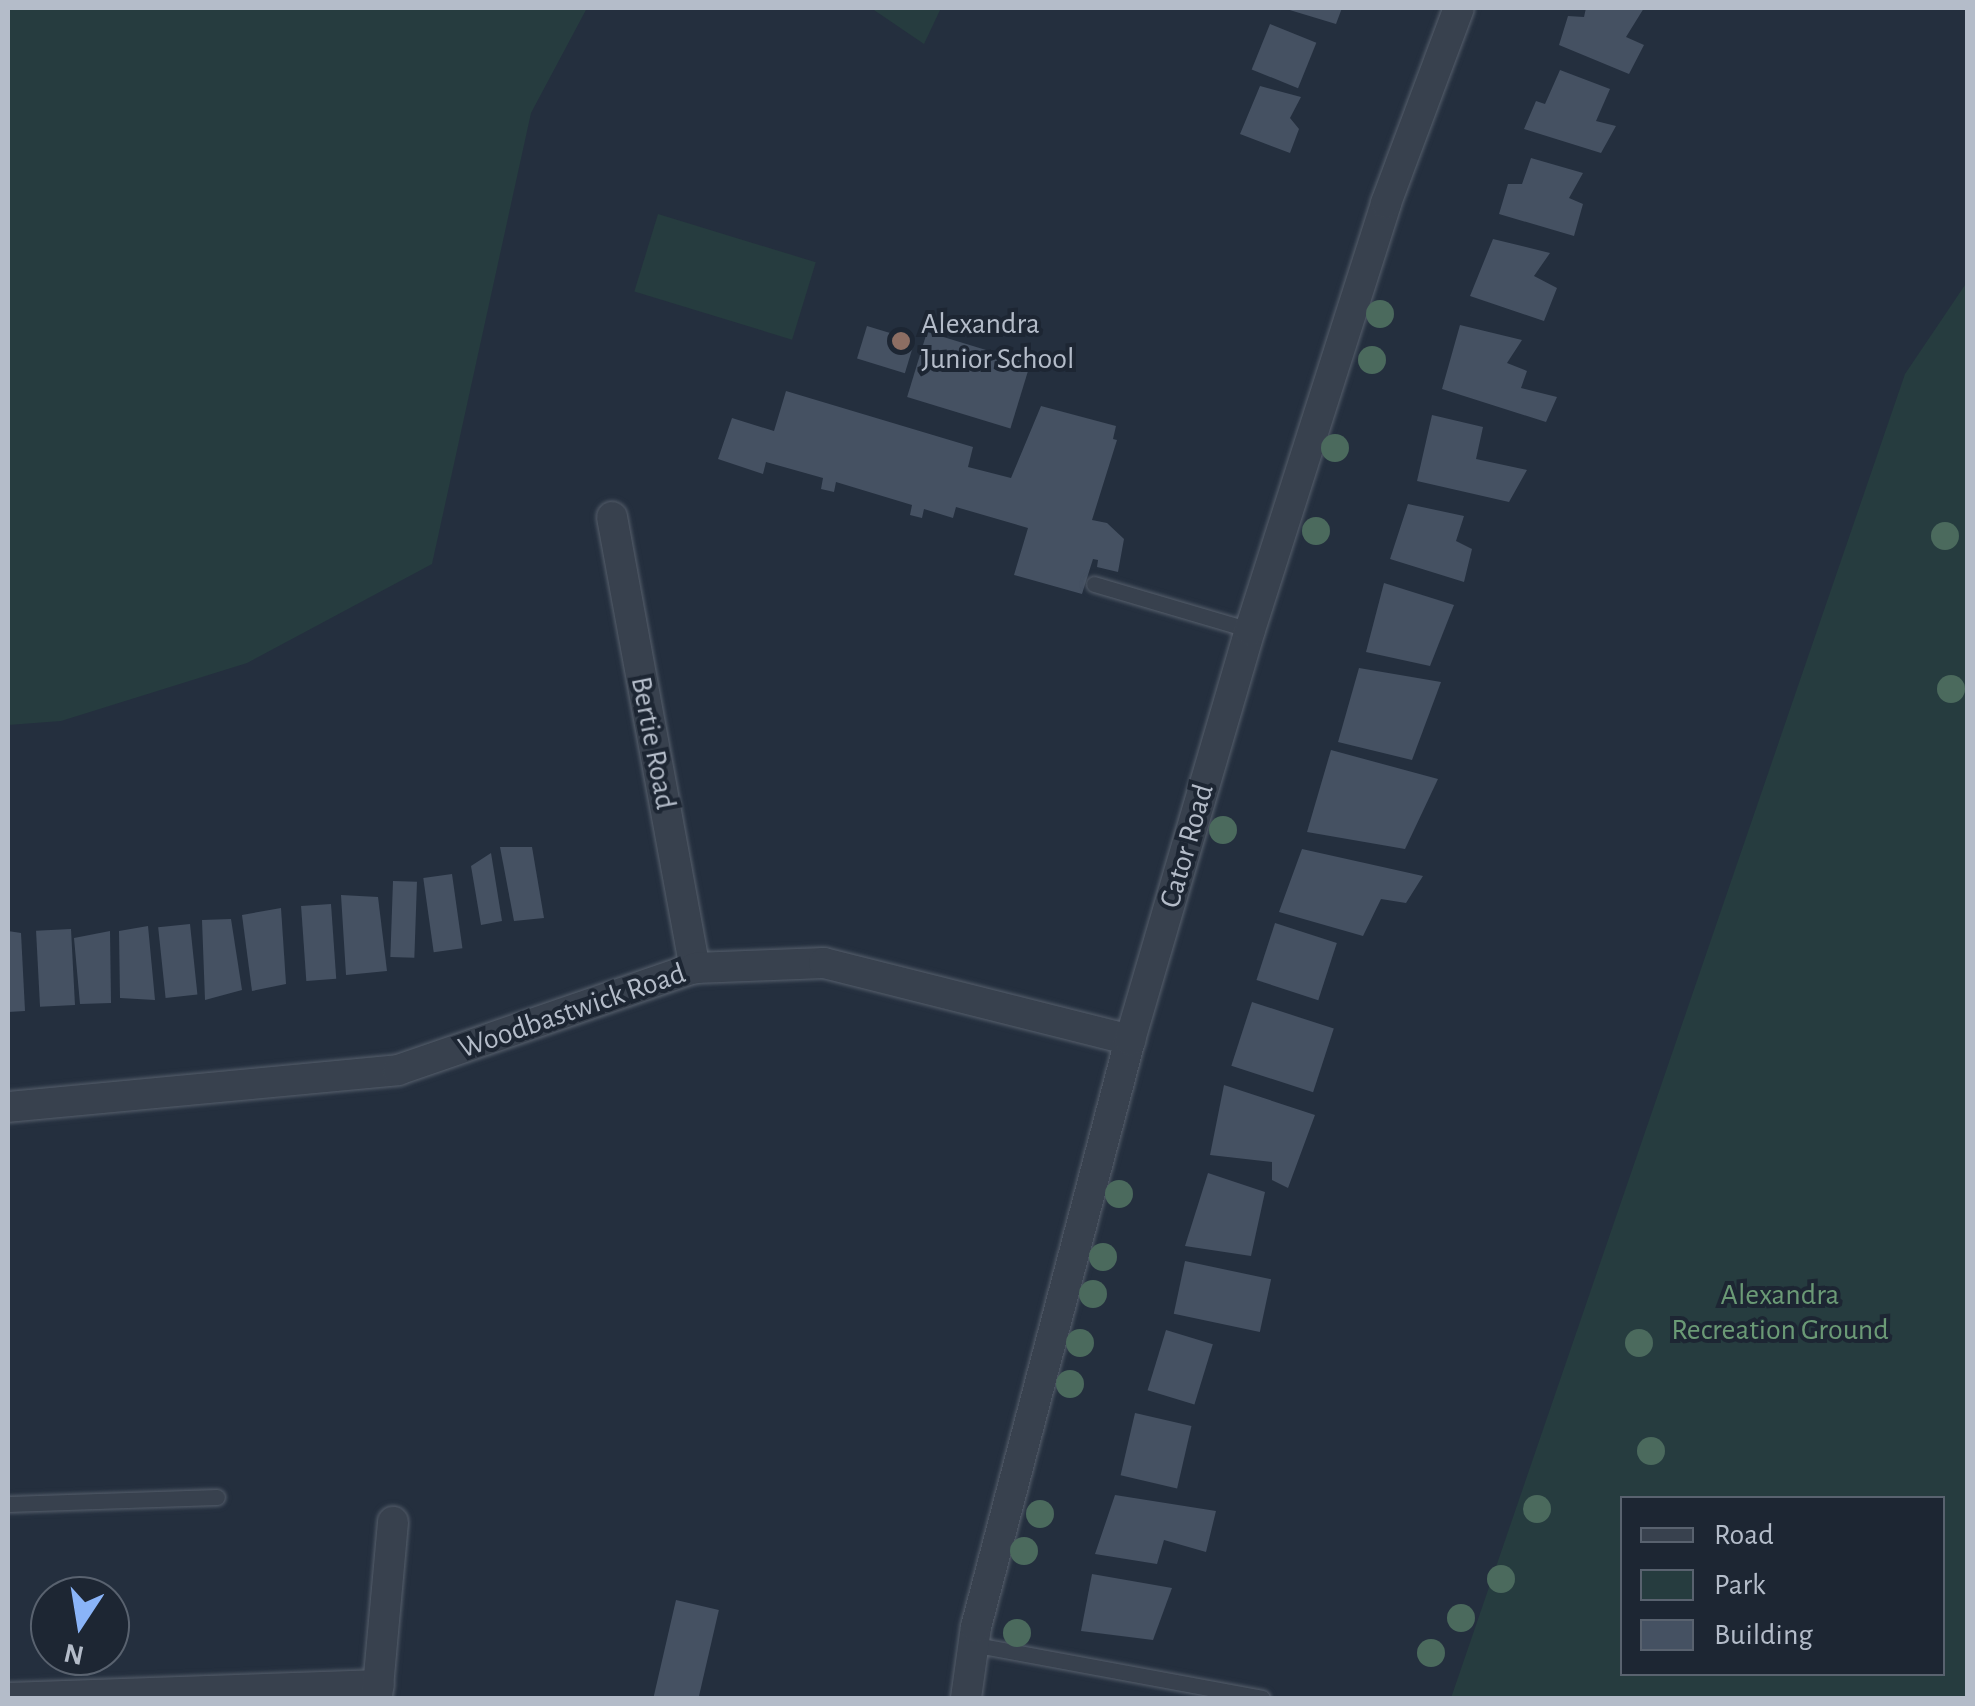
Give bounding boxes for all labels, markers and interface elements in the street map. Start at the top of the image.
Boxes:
place label: Alexandra Junior School [921,306,1074,376]
marker: Alexandra Junior School [890,330,912,352]
street label: Bertie Road [622,673,684,813]
street label: Cator Road [1152,780,1222,912]
street label: Woodbastwick Road [454,955,690,1067]
park label: Alexandra Recreation Ground [1671,1277,1889,1348]
legend [1620,1496,1945,1676]
text: Road [1714,1520,1774,1550]
text: Park [1714,1570,1766,1600]
north arrow [30,1576,130,1676]
text: Building [1714,1620,1813,1650]
text: N [62,1638,87,1669]

